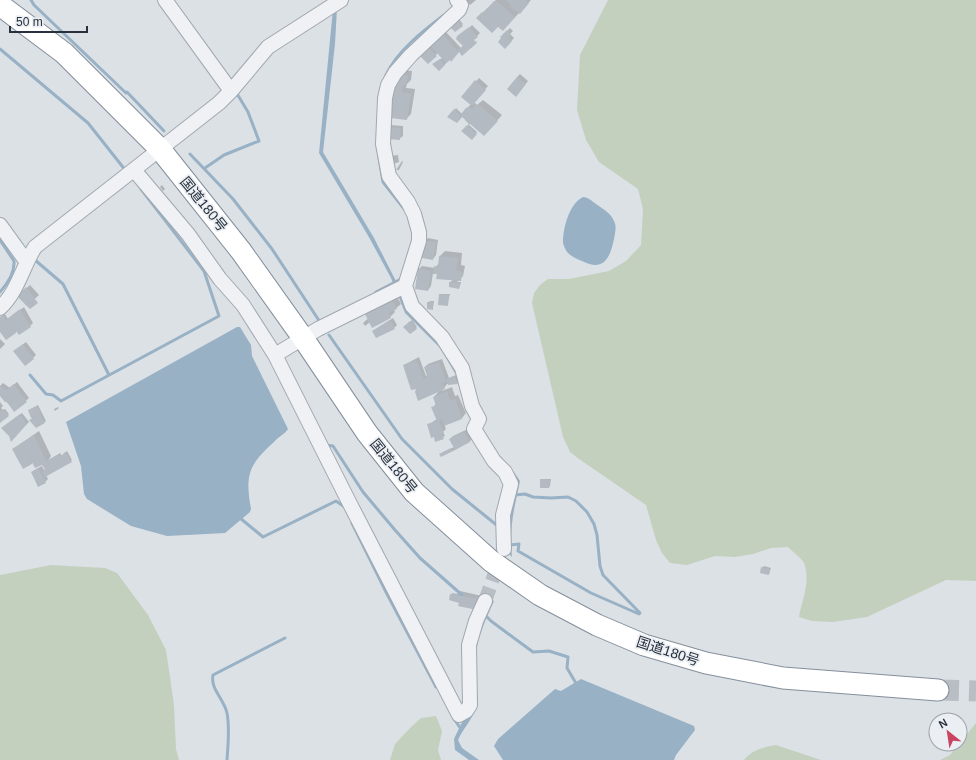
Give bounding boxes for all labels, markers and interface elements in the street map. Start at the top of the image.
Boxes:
scale bar [10,8,87,34]
text: 50 m [16,15,43,29]
street label: 国道180号 [177,174,231,234]
street label: 国道180号 [367,436,421,496]
street label: 国道180号 [634,633,702,669]
north arrow [928,712,968,752]
text: N [937,716,949,731]

